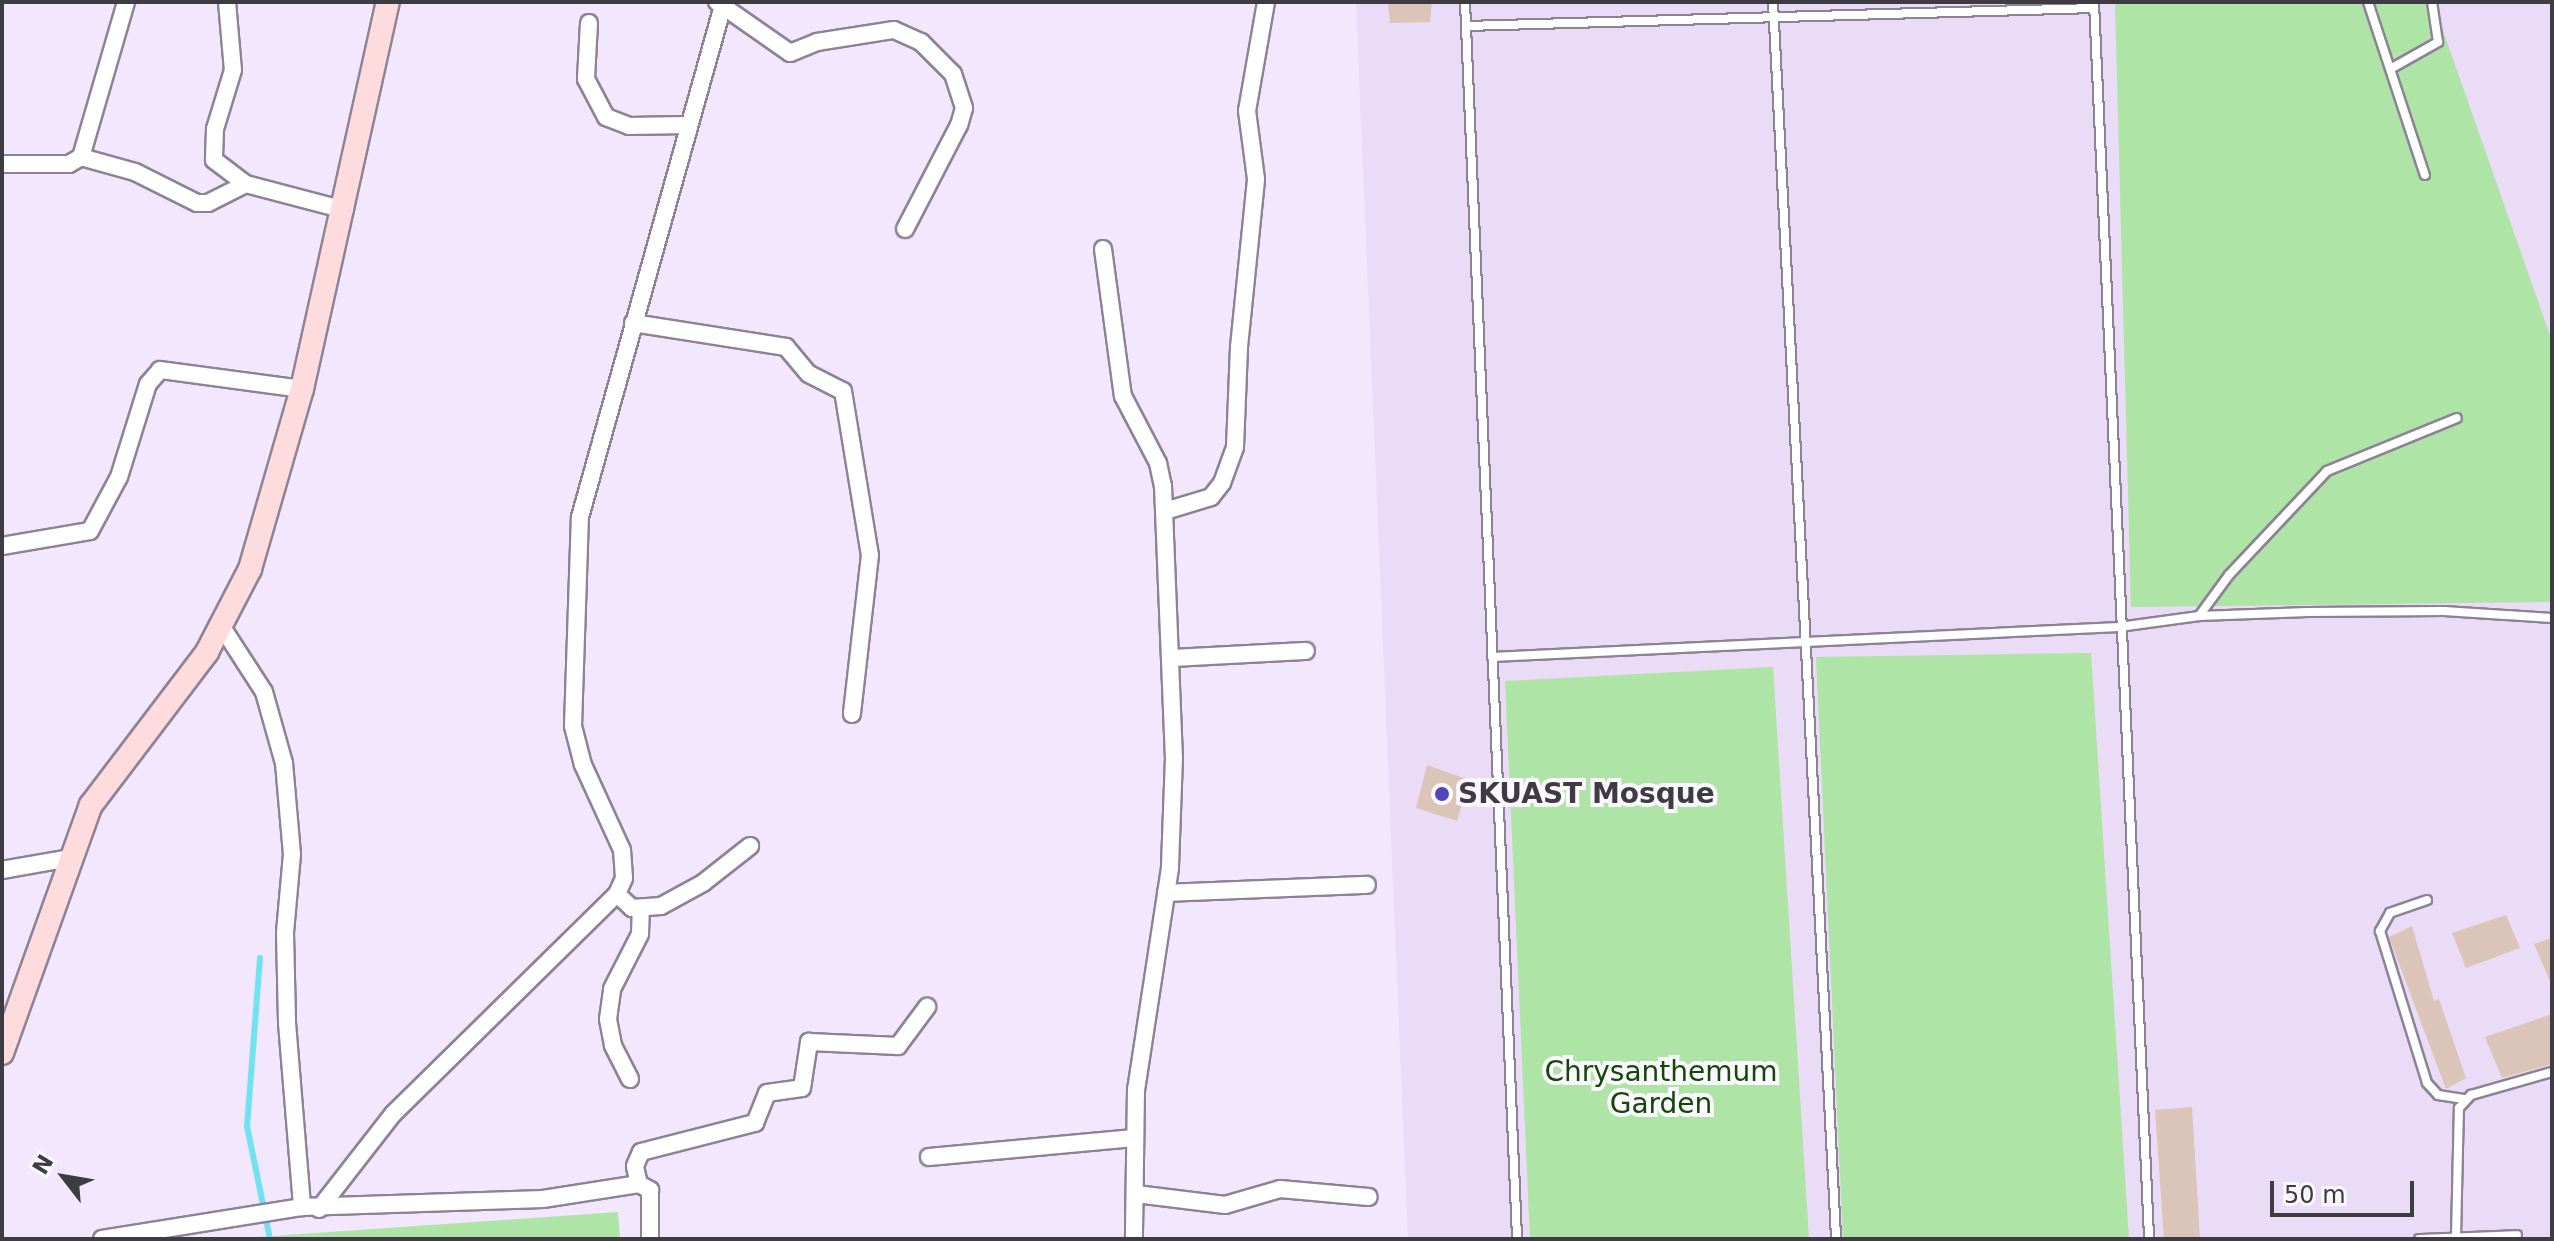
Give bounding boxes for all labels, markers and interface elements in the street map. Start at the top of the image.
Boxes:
place label: SKUAST Mosque [1458,777,1715,811]
marker: SKUAST Mosque [1433,785,1451,803]
park label: Chrysanthemum Garden [1544,1055,1778,1121]
north arrow [24,1137,104,1217]
text: N [28,1150,58,1179]
scale bar [2274,1165,2418,1215]
text: 50 m [2284,1181,2346,1209]

